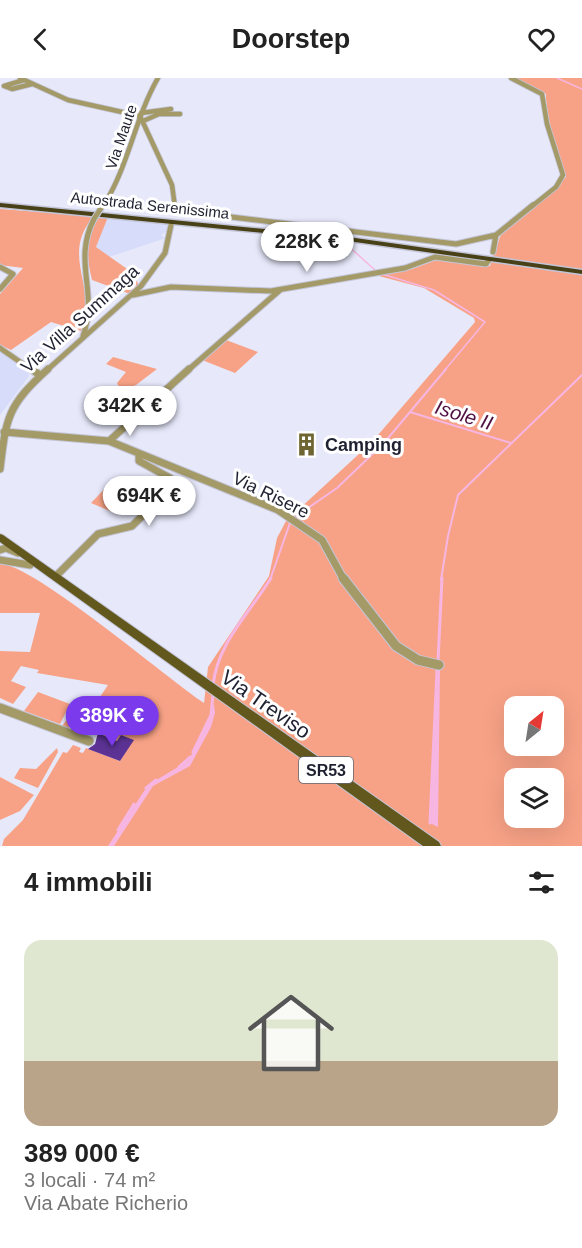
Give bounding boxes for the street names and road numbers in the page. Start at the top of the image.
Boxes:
street label: Via Maute [102,102,140,172]
street label: Autostrada Serenissima [70,188,231,222]
street label: Via Villa Summaga [17,260,144,377]
street label: Via Risere [229,468,313,522]
street label: Via Treviso [217,665,315,743]
road number: SR53 [299,757,353,783]

